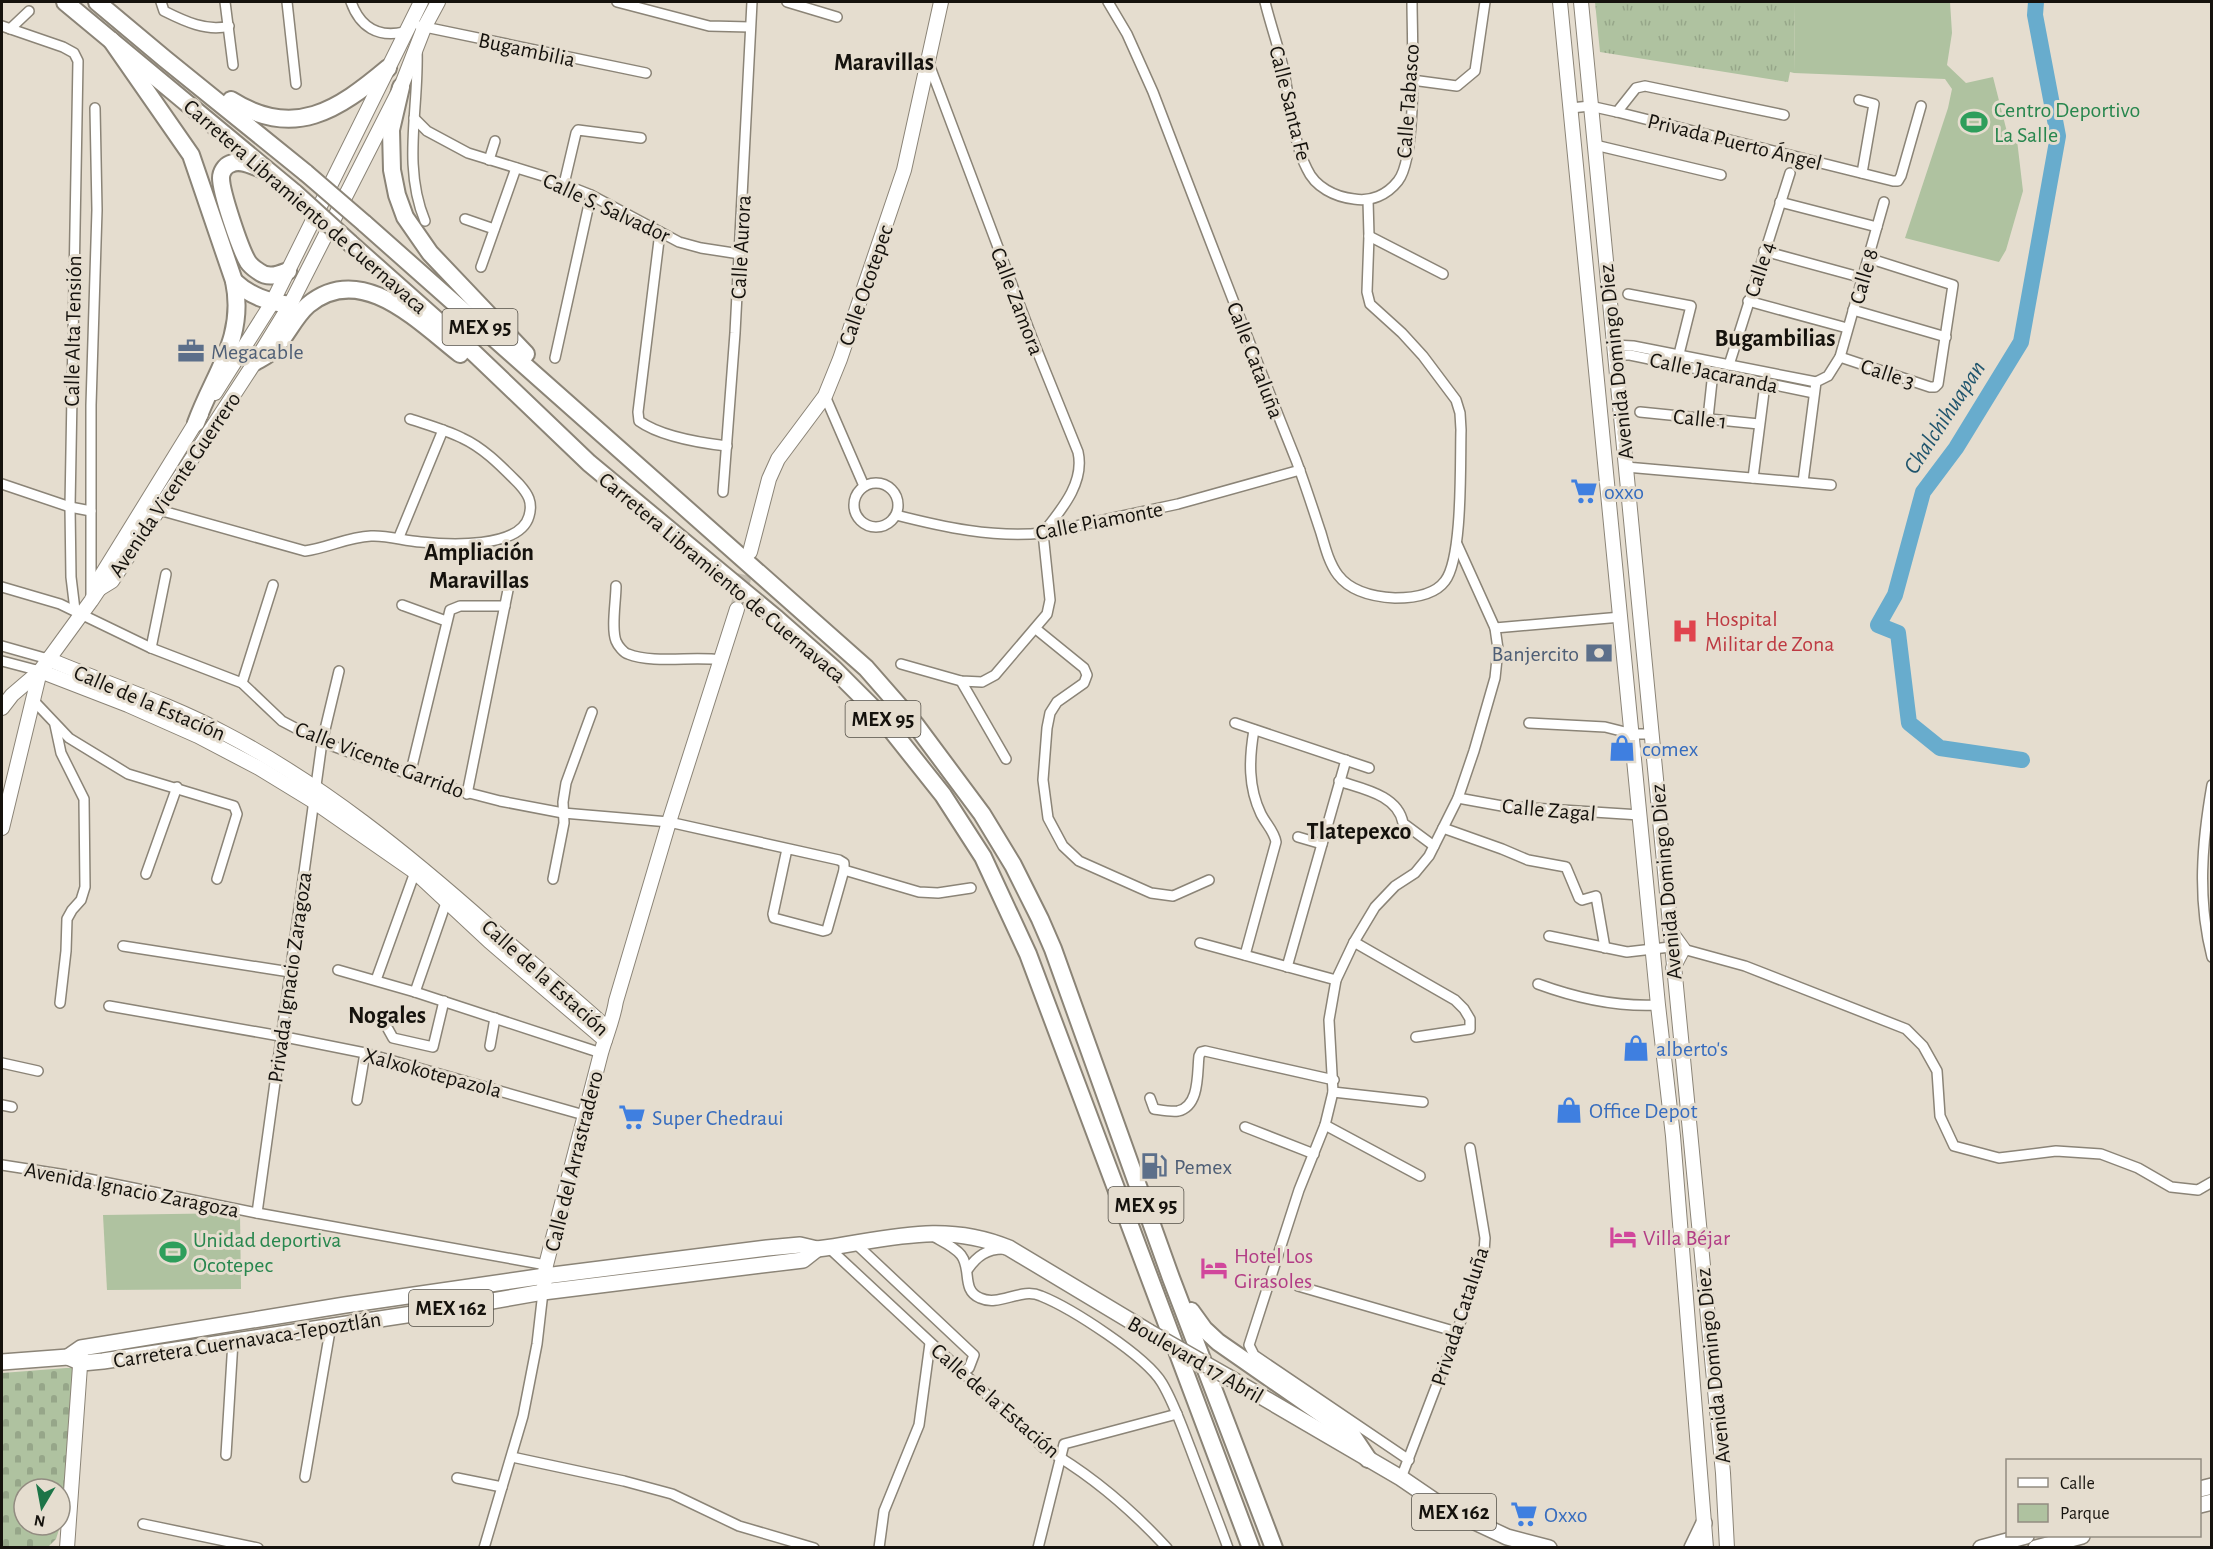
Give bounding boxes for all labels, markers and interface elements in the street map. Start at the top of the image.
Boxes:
street label: Bugambilia [476,29,577,71]
street label: Calle Tabasco [1393,43,1423,159]
street label: Calle Santa Fe [1265,44,1315,163]
district label: Maravillas [834,51,934,75]
street label: Carretera Libramiento de Cuernavaca [179,95,431,318]
place label: Centro Deportivo La Salle [1994,99,2140,146]
sports icon: Centro Deportivo La Salle [1959,107,1989,137]
street label: Privada Puerto Ángel [1645,109,1824,174]
street label: Calle S. Salvador [540,169,674,247]
street label: Calle Aurora [727,194,755,300]
street label: Calle Ocotepec [835,222,897,349]
street label: Calle 4 [1741,239,1779,300]
street label: Calle Zamora [987,245,1048,358]
street label: Calle 8 [1846,246,1882,307]
street label: Calle Alta Tensión [61,255,85,407]
street label: Avenida Domingo Diez [1595,263,1637,461]
street label: Calle Cataluña [1223,299,1287,422]
road number: MEX 95 [442,309,518,345]
district label: Bugambilias [1714,327,1836,351]
office icon: Megacable [176,336,206,366]
place label: Megacable [211,341,304,363]
street label: Calle Jacaranda [1648,349,1780,397]
street label: Calle 3 [1858,355,1917,393]
water label: Chalchihuapan [1899,357,1990,478]
street label: Avenida Vicente Guerrero [105,388,245,581]
street label: Calle 1 [1672,405,1728,433]
street label: Carretera Libramiento de Cuernavaca [595,468,850,687]
supermarket icon: oxxo [1569,476,1599,506]
place label: oxxo [1604,481,1644,503]
street label: Calle Piamonte [1034,498,1165,544]
district label: Ampliación Maravillas [424,541,534,593]
place label: Hospital Militar de Zona [1705,608,1834,655]
hospital icon: Hospital Militar de Zona [1670,616,1700,646]
bank icon: Banjercito [1584,638,1614,668]
place label: Banjercito [1492,643,1579,665]
street label: Calle de la Estación [71,661,229,745]
road number: MEX 95 [846,701,920,737]
street label: Calle Vicente Garrido [292,718,467,802]
shop icon: comex [1607,733,1637,763]
place label: comex [1642,738,1699,760]
street label: Avenida Domingo Diez [1646,783,1686,981]
street label: Calle Zagal [1501,795,1597,825]
district label: Tlatepexco [1307,820,1412,844]
street label: Privada Ignacio Zaragoza [264,870,316,1084]
street label: Calle de la Estación [478,915,613,1040]
district label: Nogales [348,1004,426,1028]
shop icon: alberto's [1621,1033,1651,1063]
place label: alberto's [1656,1038,1728,1060]
street label: Xalxokotepazola [361,1044,504,1102]
street label: Calle del Arrastradero [541,1069,607,1254]
shop icon: Office Depot [1554,1095,1584,1125]
place label: Office Depot [1589,1100,1697,1122]
supermarket icon: Super Chedraui [617,1102,647,1132]
place label: Super Chedraui [652,1107,784,1129]
fuel station icon: Pemex [1139,1151,1169,1181]
place label: Pemex [1174,1156,1232,1178]
street label: Avenida Ignacio Zaragoza [23,1158,241,1222]
road number: MEX 95 [1108,1187,1184,1223]
hotel icon: Villa Béjar [1608,1222,1638,1252]
place label: Villa Béjar [1643,1227,1730,1249]
place label: Unidad deportiva Ocotepec [193,1229,341,1276]
sports icon: Unidad deportiva Ocotepec [158,1237,188,1267]
street label: Privada Cataluña [1427,1244,1493,1388]
place label: Hotel Los Girasoles [1234,1245,1313,1292]
hotel icon: Hotel Los Girasoles [1199,1253,1229,1283]
street label: Avenida Domingo Diez [1692,1267,1734,1465]
road number: MEX 162 [409,1290,493,1326]
street label: Carretera Cuernavaca-Tepoztlán [112,1308,383,1372]
street label: Boulevard 17 Abril [1124,1312,1267,1407]
street label: Calle de la Estación [927,1339,1064,1462]
legend [2006,1459,2201,1537]
text: Calle [2060,1475,2095,1493]
north arrow [12,1477,72,1537]
road number: MEX 162 [1412,1494,1496,1530]
supermarket icon: Oxxo [1509,1499,1539,1529]
place label: Oxxo [1544,1504,1588,1526]
text: Parque [2060,1505,2109,1523]
text: N [33,1512,46,1530]

